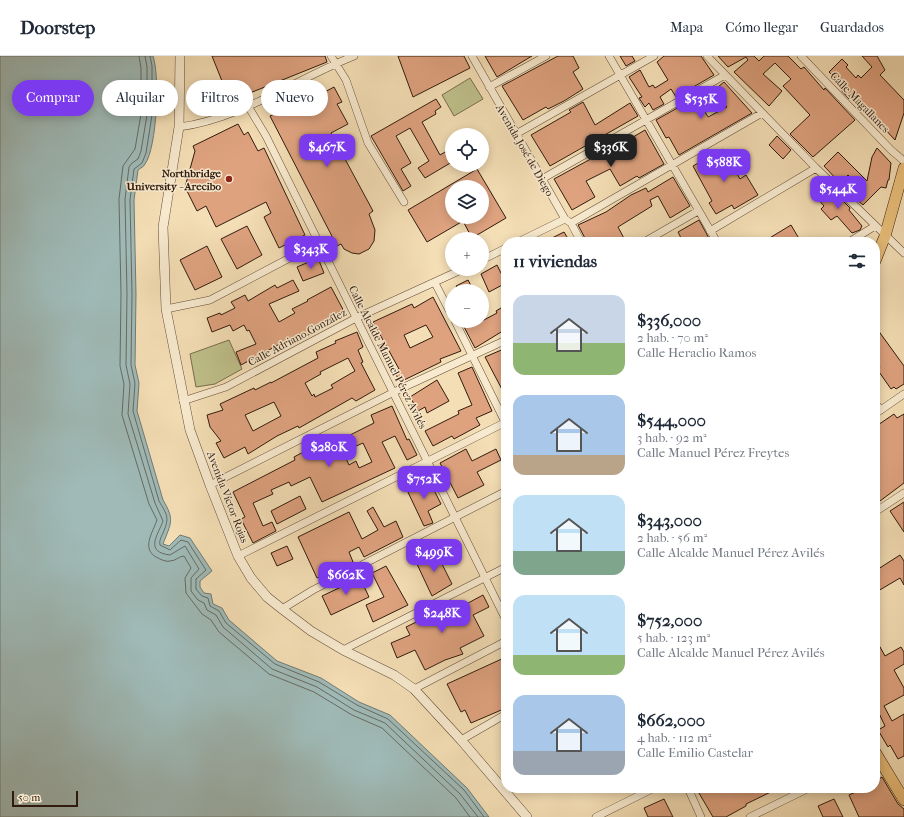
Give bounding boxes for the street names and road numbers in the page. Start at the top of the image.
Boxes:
street label: Calle Magallanes [827,69,892,135]
street label: Avenida José de Diego [492,101,556,199]
street label: Calle Alcalde Manuel Pérez Avilés [346,284,429,431]
street label: Calle Adriano González [246,306,349,369]
street label: Avenida Víctor Rojas [204,448,251,545]

